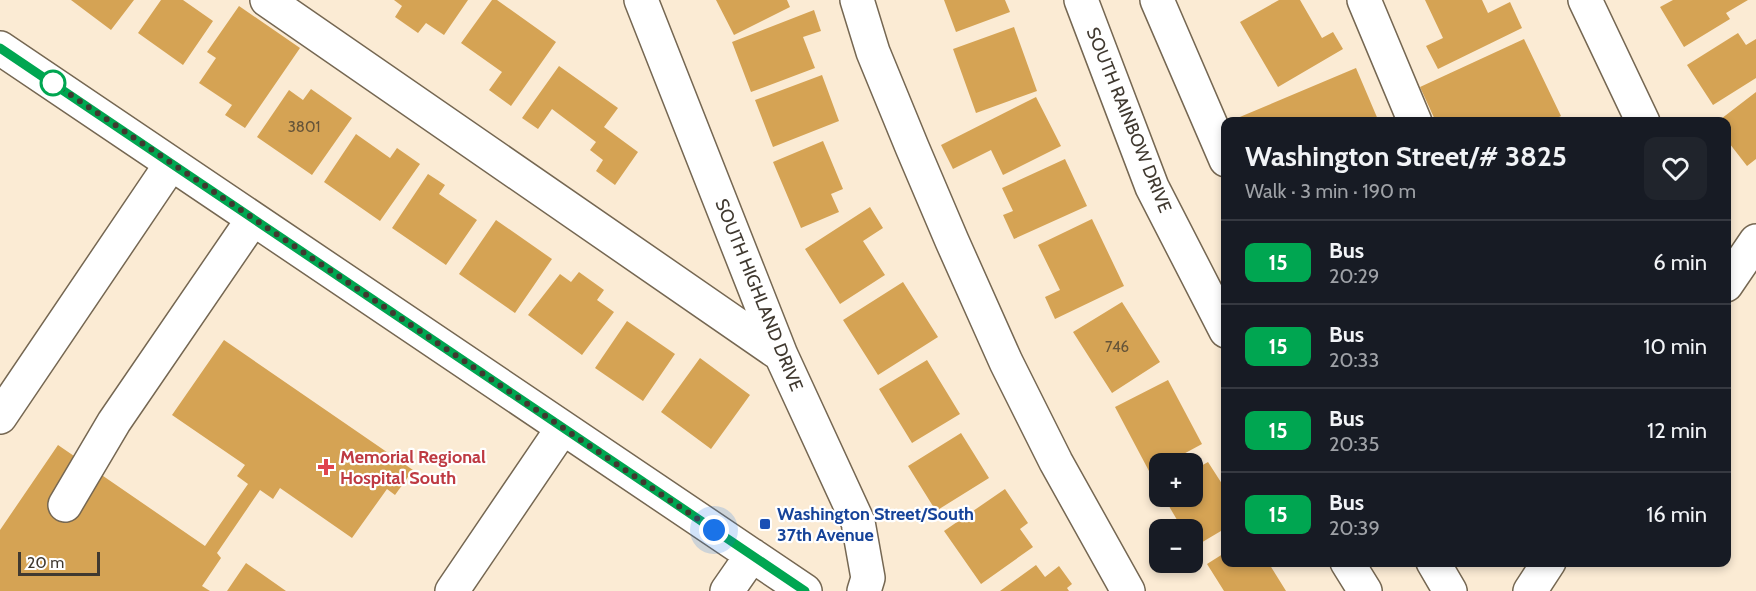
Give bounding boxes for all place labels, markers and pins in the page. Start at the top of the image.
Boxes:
unlabelled marker [40,70,66,96]
place label: Memorial Regional Hospital South [340,446,486,489]
marker: Memorial Regional Hospital South [317,458,335,476]
place label: Washington Street/South 37th Avenue [777,503,974,546]
marker: Washington Street/South 37th Avenue [758,517,772,531]

